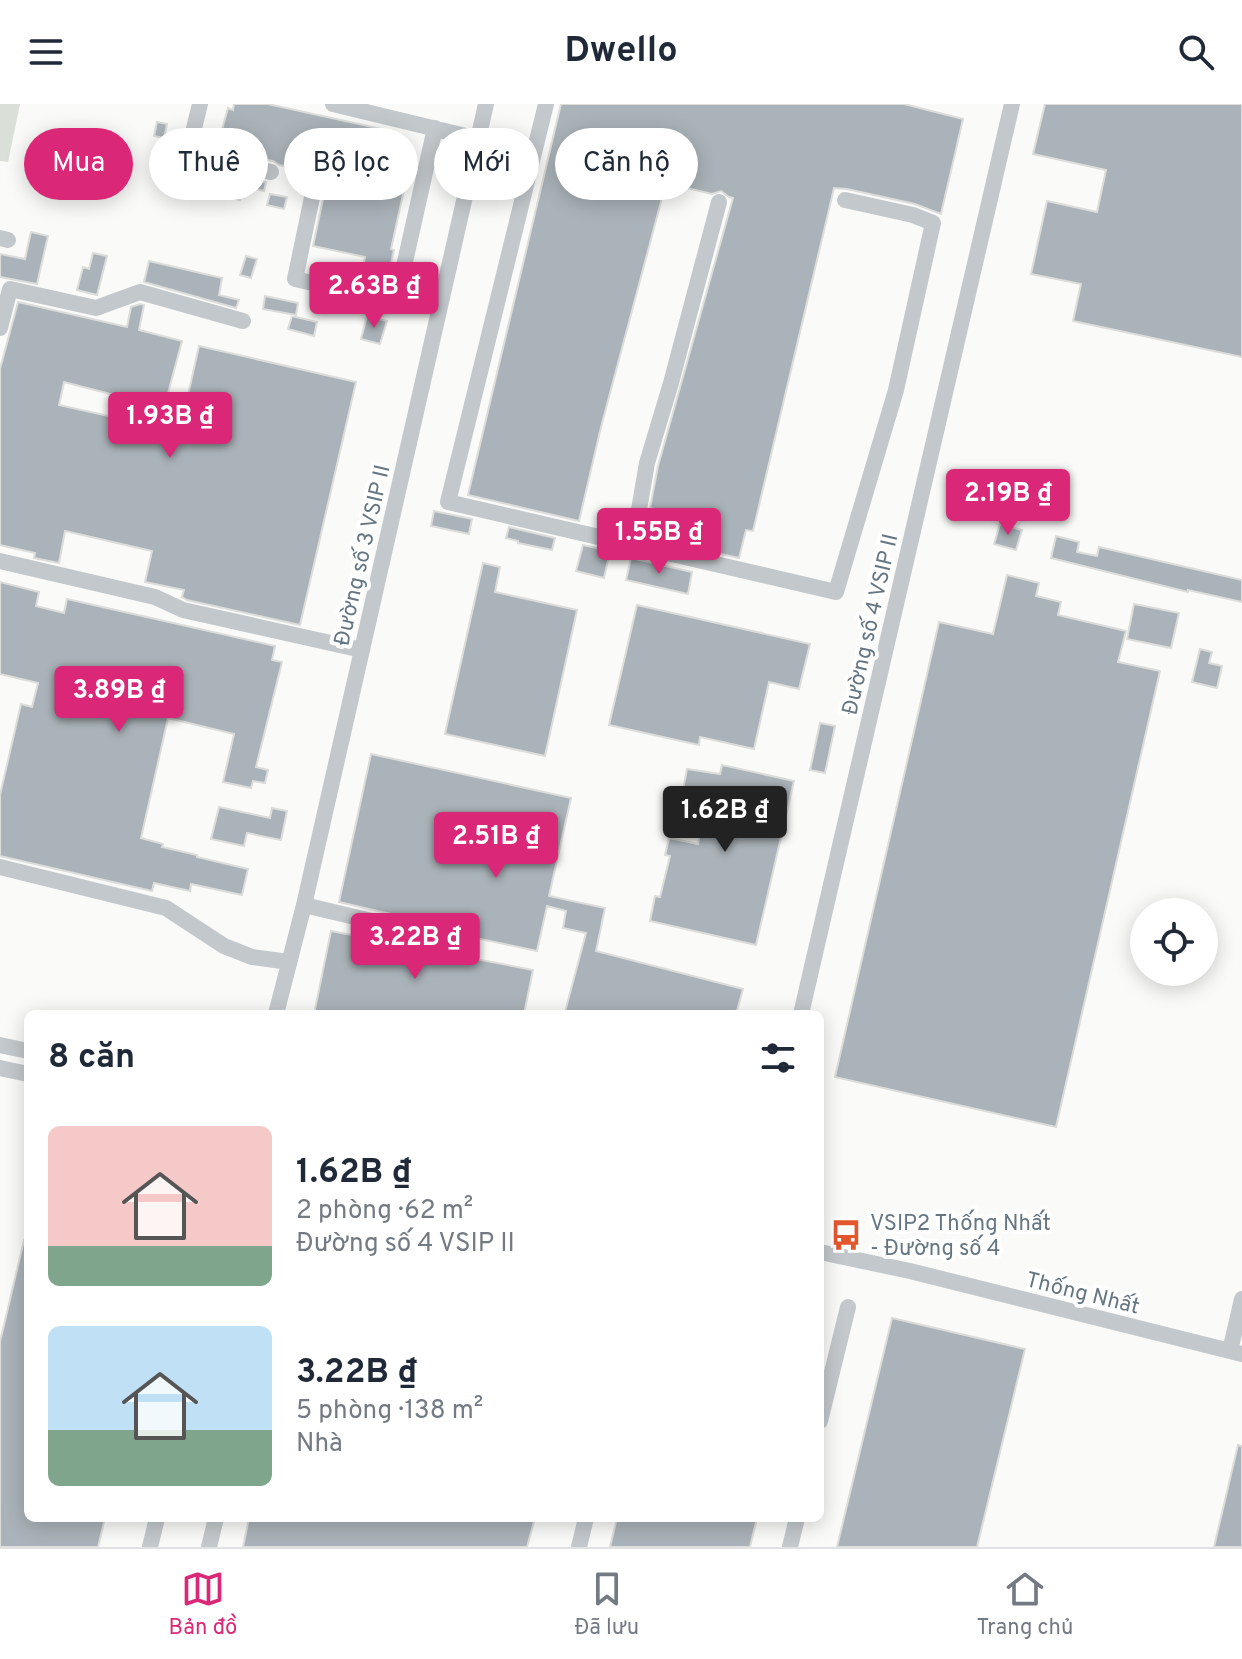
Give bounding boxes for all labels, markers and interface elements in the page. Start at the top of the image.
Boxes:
text: Dwello [564,29,678,75]
icon: menu [24,30,68,74]
icon: search [1174,30,1218,74]
chip: Mua [24,128,133,200]
chip: Thuê [149,128,268,200]
chip: Bộ lọc [284,128,418,200]
chip: Mới [434,128,539,200]
chip: Căn hộ [555,128,698,200]
pin: 2.63B ₫ [300,262,448,330]
text: 2.63B ₫ [327,271,421,304]
pin: 1.93B ₫ [96,392,244,460]
text: 1.93B ₫ [126,401,214,434]
street label: Đường số 3 VSIP II [328,462,397,649]
pin: 2.19B ₫ [934,469,1082,537]
text: 2.19B ₫ [964,478,1052,511]
pin: 1.55B ₫ [585,508,733,576]
text: 1.55B ₫ [615,517,703,550]
street label: Đường số 4 VSIP II [836,531,905,718]
pin: 3.89B ₫ [45,666,193,734]
text: 3.89B ₫ [72,675,166,708]
pin: 1.62B ₫ [651,786,799,854]
text: 1.62B ₫ [681,795,769,828]
pin: 2.51B ₫ [422,812,570,880]
text: 2.51B ₫ [452,821,540,854]
map controls [1130,898,1218,986]
button: locate [1130,898,1218,986]
pin: 3.22B ₫ [341,913,489,981]
text: 3.22B ₫ [369,922,461,955]
icon: filters [756,1036,800,1080]
text: 8 căn [48,1037,135,1080]
text: 1.62B ₫ [296,1152,411,1195]
icon: home [112,1158,208,1254]
text: 2 phòng · 62 m² [296,1195,473,1228]
place label: VSIP2 Thống Nhất - Đường số 4 [870,1209,1051,1263]
bus stop icon: VSIP2 Thống Nhất - Đường số 4 [829,1218,863,1252]
text: Đường số 4 VSIP II [296,1228,515,1261]
street label: Thống Nhất [1023,1265,1143,1322]
text: 3.22B ₫ [296,1352,417,1395]
icon: home [112,1358,208,1454]
text: 5 phòng · 138 m² [296,1395,483,1428]
text: Nhà [296,1428,343,1461]
tab: Bản đồ [169,1567,237,1642]
tab: Đã lưu [575,1567,639,1642]
tab: Trang chủ [976,1567,1073,1642]

